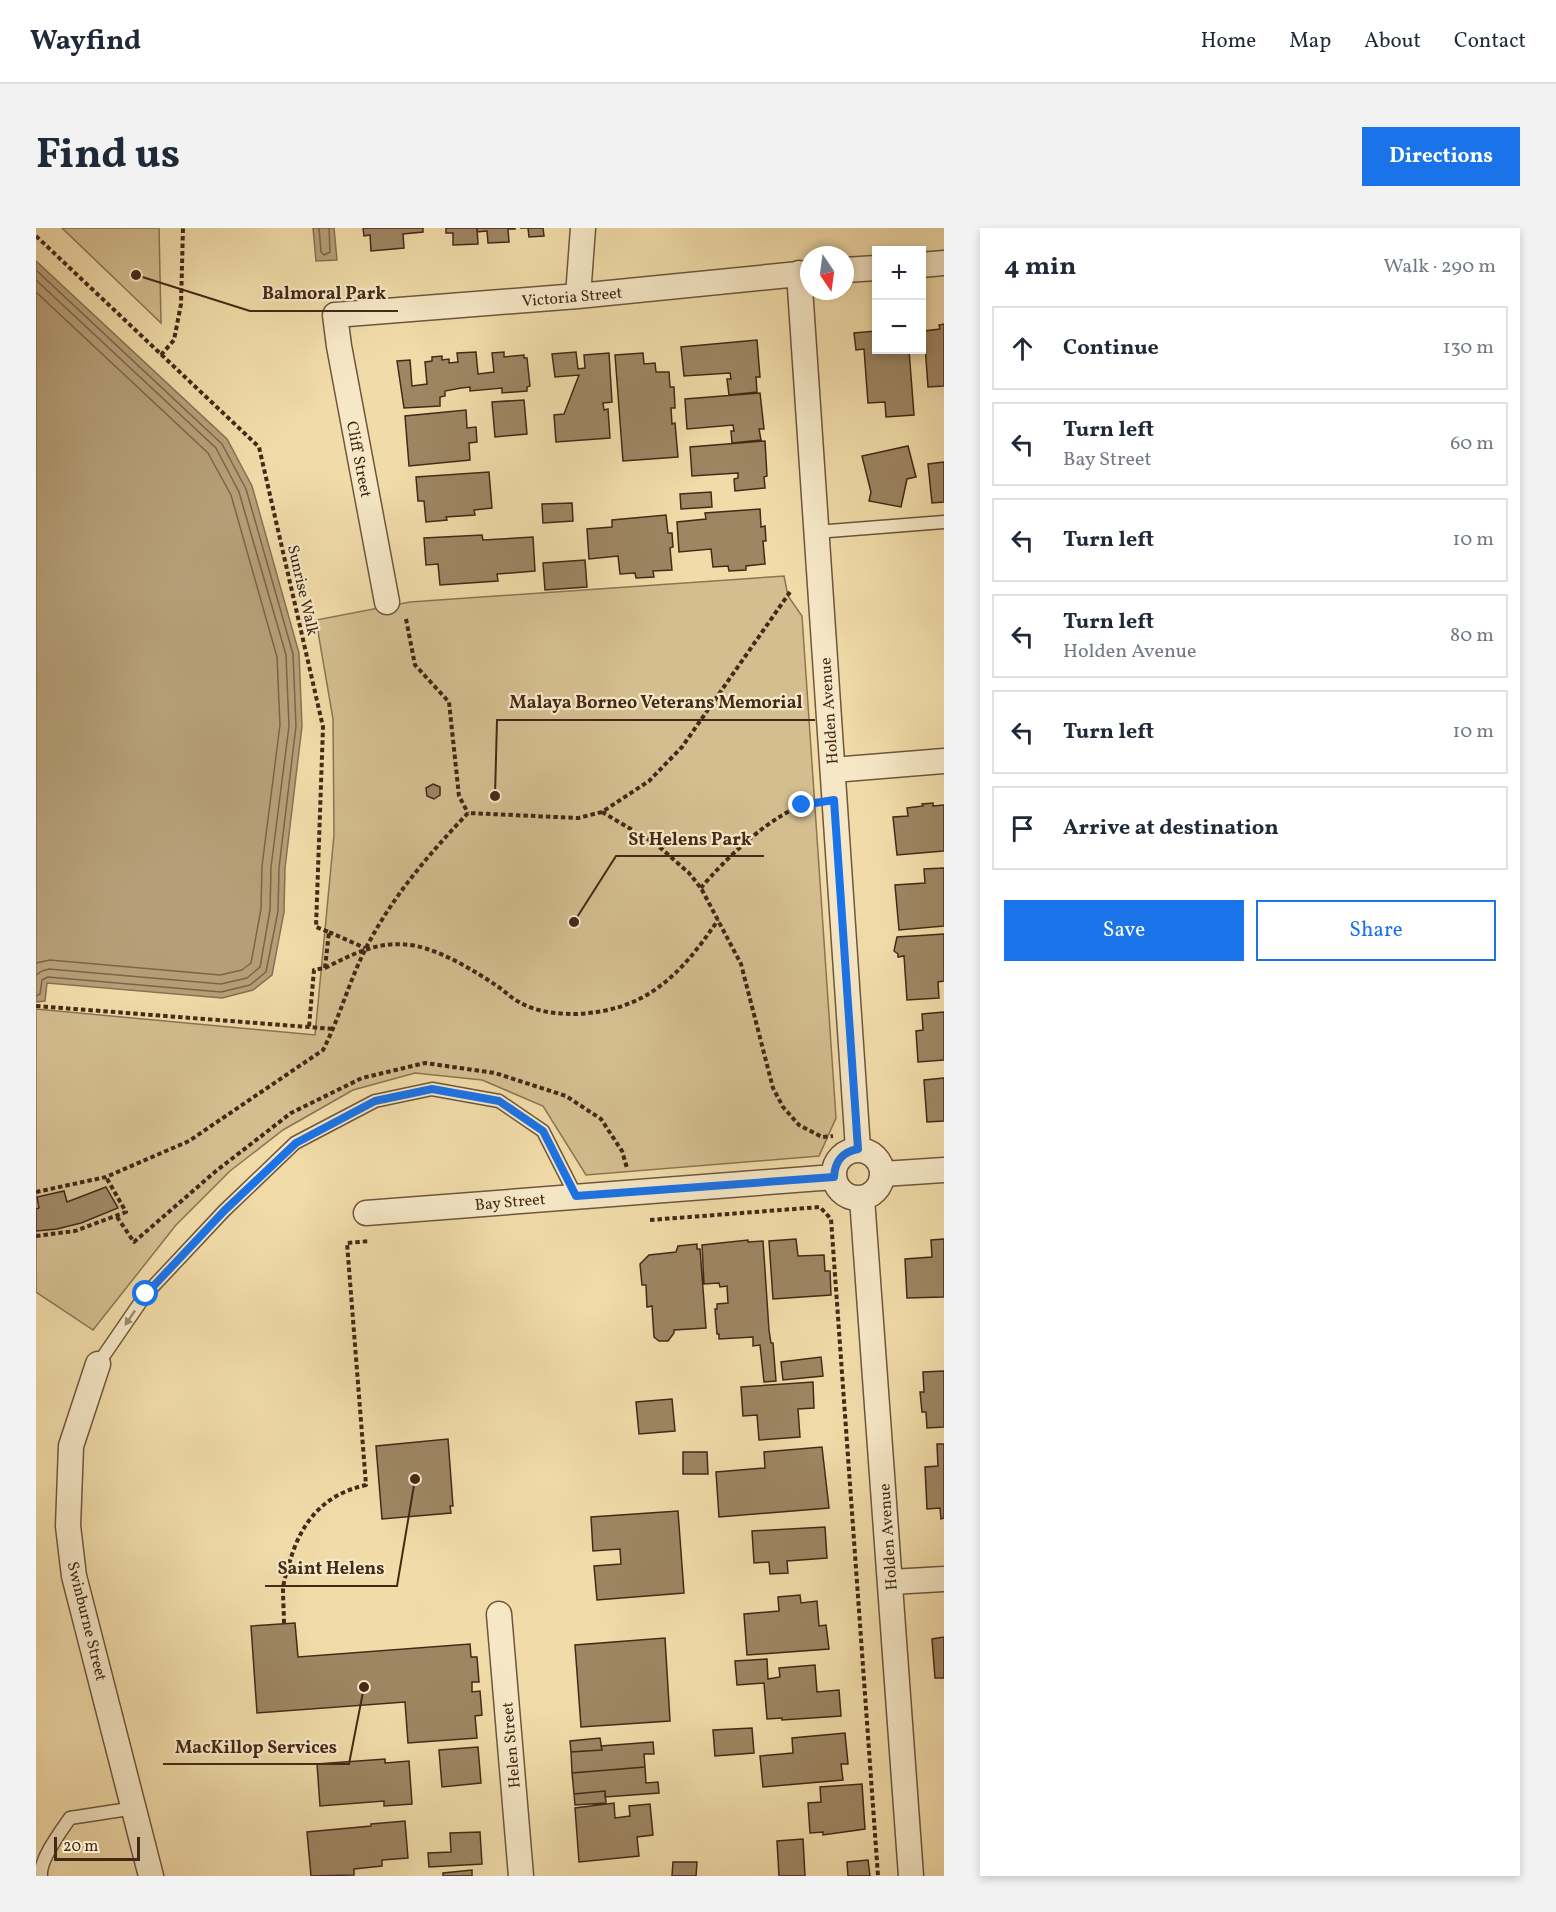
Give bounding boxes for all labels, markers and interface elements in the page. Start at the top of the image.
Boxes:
text: Wayfind [30,22,141,61]
text: Home [1201,27,1256,56]
text: Map [1289,27,1331,56]
text: About [1364,27,1421,56]
text: Contact [1454,27,1526,56]
text: Find us [36,127,180,186]
button: Directions [1362,127,1520,186]
north arrow [800,246,854,300]
map controls [872,246,926,354]
button: + [872,246,926,300]
text: 4 min [1004,249,1076,285]
text: Walk · 290 m [1384,253,1496,281]
callout: Balmoral Park [250,275,398,311]
text: Balmoral Park [262,282,386,307]
street label: Victoria Street [521,283,624,313]
button: − [872,300,926,354]
icon: ahead [1006,332,1039,365]
text: Continue [1063,333,1159,364]
text: 130 m [1443,334,1494,362]
text: Turn left [1063,415,1154,446]
street label: Cliff Street [340,419,376,500]
icon: left [1006,428,1039,461]
text: 60 m [1450,430,1494,458]
text: Bay Street [1063,446,1151,474]
icon: left [1006,524,1039,557]
text: Turn left [1063,525,1154,556]
text: 10 m [1453,526,1494,554]
street label: Sunrise Walk [281,543,323,638]
text: Turn left [1063,607,1154,638]
icon: left [1006,620,1039,653]
text: 80 m [1450,622,1494,650]
text: Holden Avenue [1063,638,1197,666]
street label: Holden Avenue [815,657,845,765]
callout: Malaya Borneo Veterans Memorial [497,684,815,720]
text: Malaya Borneo Veterans Memorial [509,691,803,716]
icon: left [1006,716,1039,749]
text: Turn left [1063,717,1154,748]
text: 10 m [1453,718,1494,746]
route end [788,791,814,817]
icon: arrive [1006,812,1039,845]
text: Arrive at destination [1063,813,1279,844]
callout: St Helens Park [616,820,764,856]
text: St Helens Park [628,828,752,853]
button: Save [1004,900,1244,961]
button: Share [1256,900,1496,961]
street label: Bay Street [474,1189,547,1217]
route start [132,1280,158,1306]
one-way arrow [124,1309,136,1325]
street label: Holden Avenue [874,1483,904,1591]
callout: Saint Helens [265,1550,397,1586]
text: Saint Helens [277,1557,385,1582]
street label: Swinburne Street [61,1559,112,1684]
street label: Helen Street [497,1700,527,1789]
callout: MacKillop Services [163,1728,349,1764]
text: MacKillop Services [175,1736,337,1761]
scale bar [54,1834,140,1862]
text: 20 m [63,1836,98,1858]

